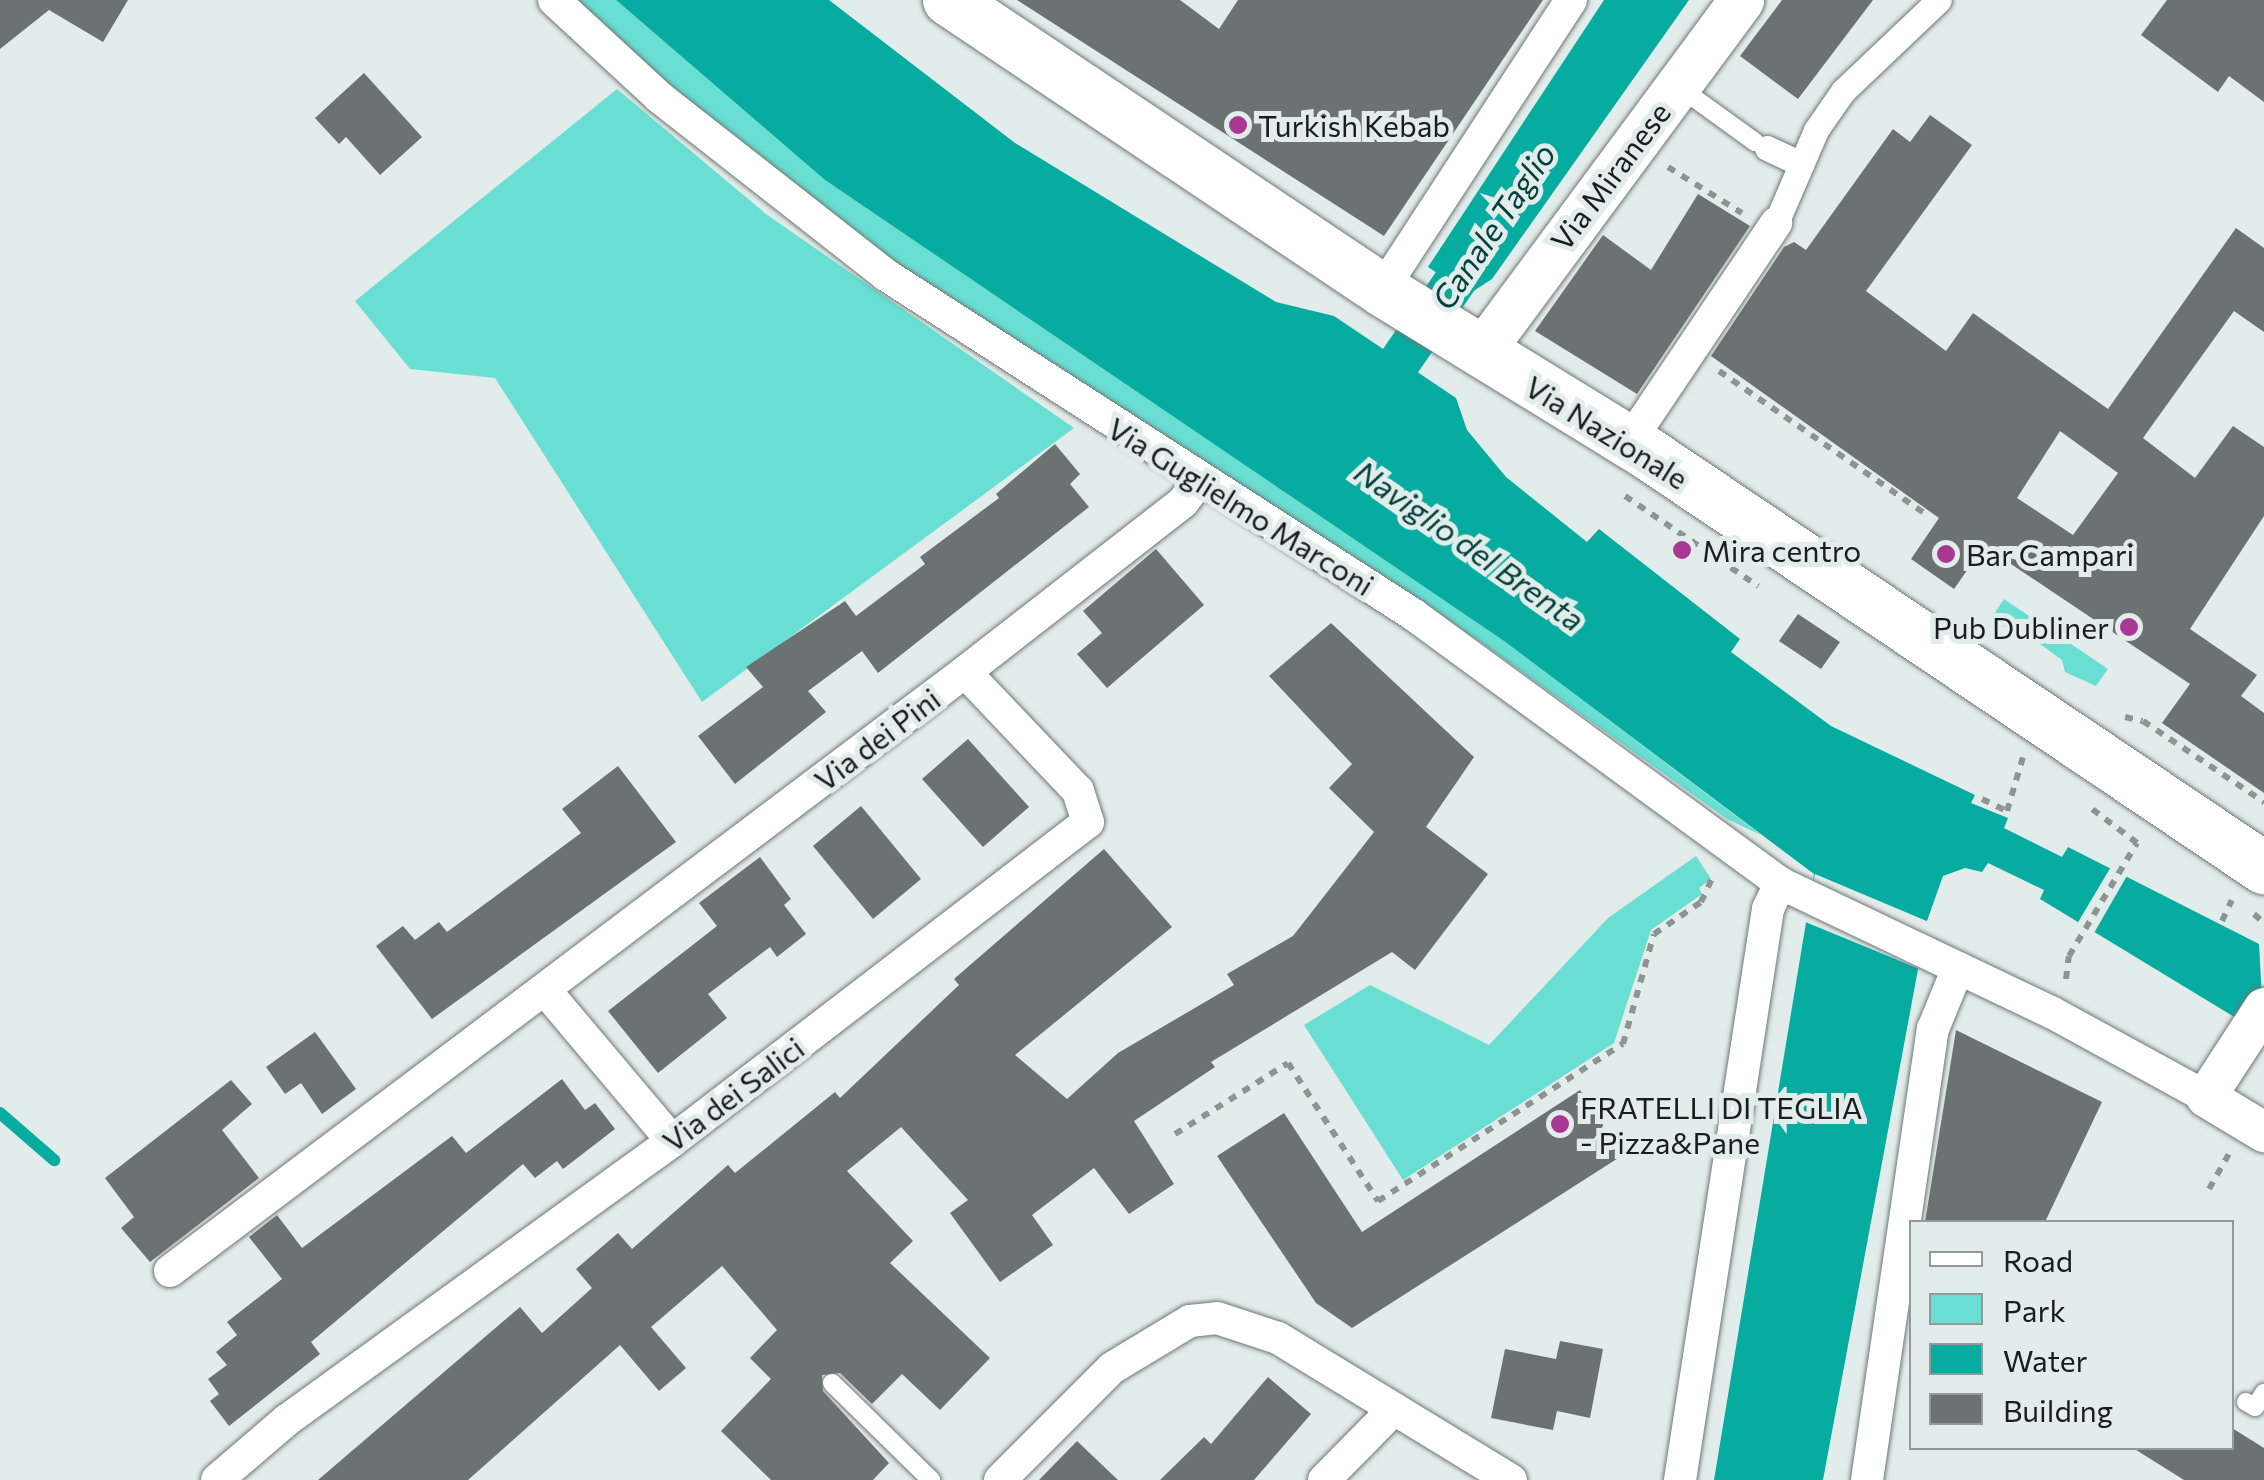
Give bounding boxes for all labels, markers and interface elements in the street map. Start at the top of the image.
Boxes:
street label: Via Miranese [1543,95,1677,257]
place label: Turkish Kebab [1258,107,1450,143]
marker: Turkish Kebab [1227,114,1249,136]
water label: Canale Taglio [1423,136,1563,316]
street label: Via Nazionale [1519,368,1695,496]
street label: Via Guglielmo Marconi [1101,409,1381,603]
water label: Naviglio del Brenta [1348,451,1592,639]
place label: Mira centro [1702,532,1861,568]
place label: Bar Campari [1966,536,2134,572]
marker: Mira centro [1671,539,1693,561]
marker: Bar Campari [1935,543,1957,565]
place label: Pub Dubliner [1933,609,2109,645]
marker: Pub Dubliner [2118,616,2140,638]
street label: Via dei Pini [807,680,947,798]
street label: Via dei Salici [655,1029,811,1159]
place label: FRATELLI DI TEGLIA - Pizza&Pane [1580,1089,1862,1160]
marker: FRATELLI DI TEGLIA - Pizza&Pane [1549,1113,1571,1135]
legend [1909,1220,2234,1450]
text: Road [2003,1241,2073,1278]
text: Park [2003,1291,2066,1328]
text: Water [2003,1341,2088,1378]
text: Building [2003,1391,2113,1428]

